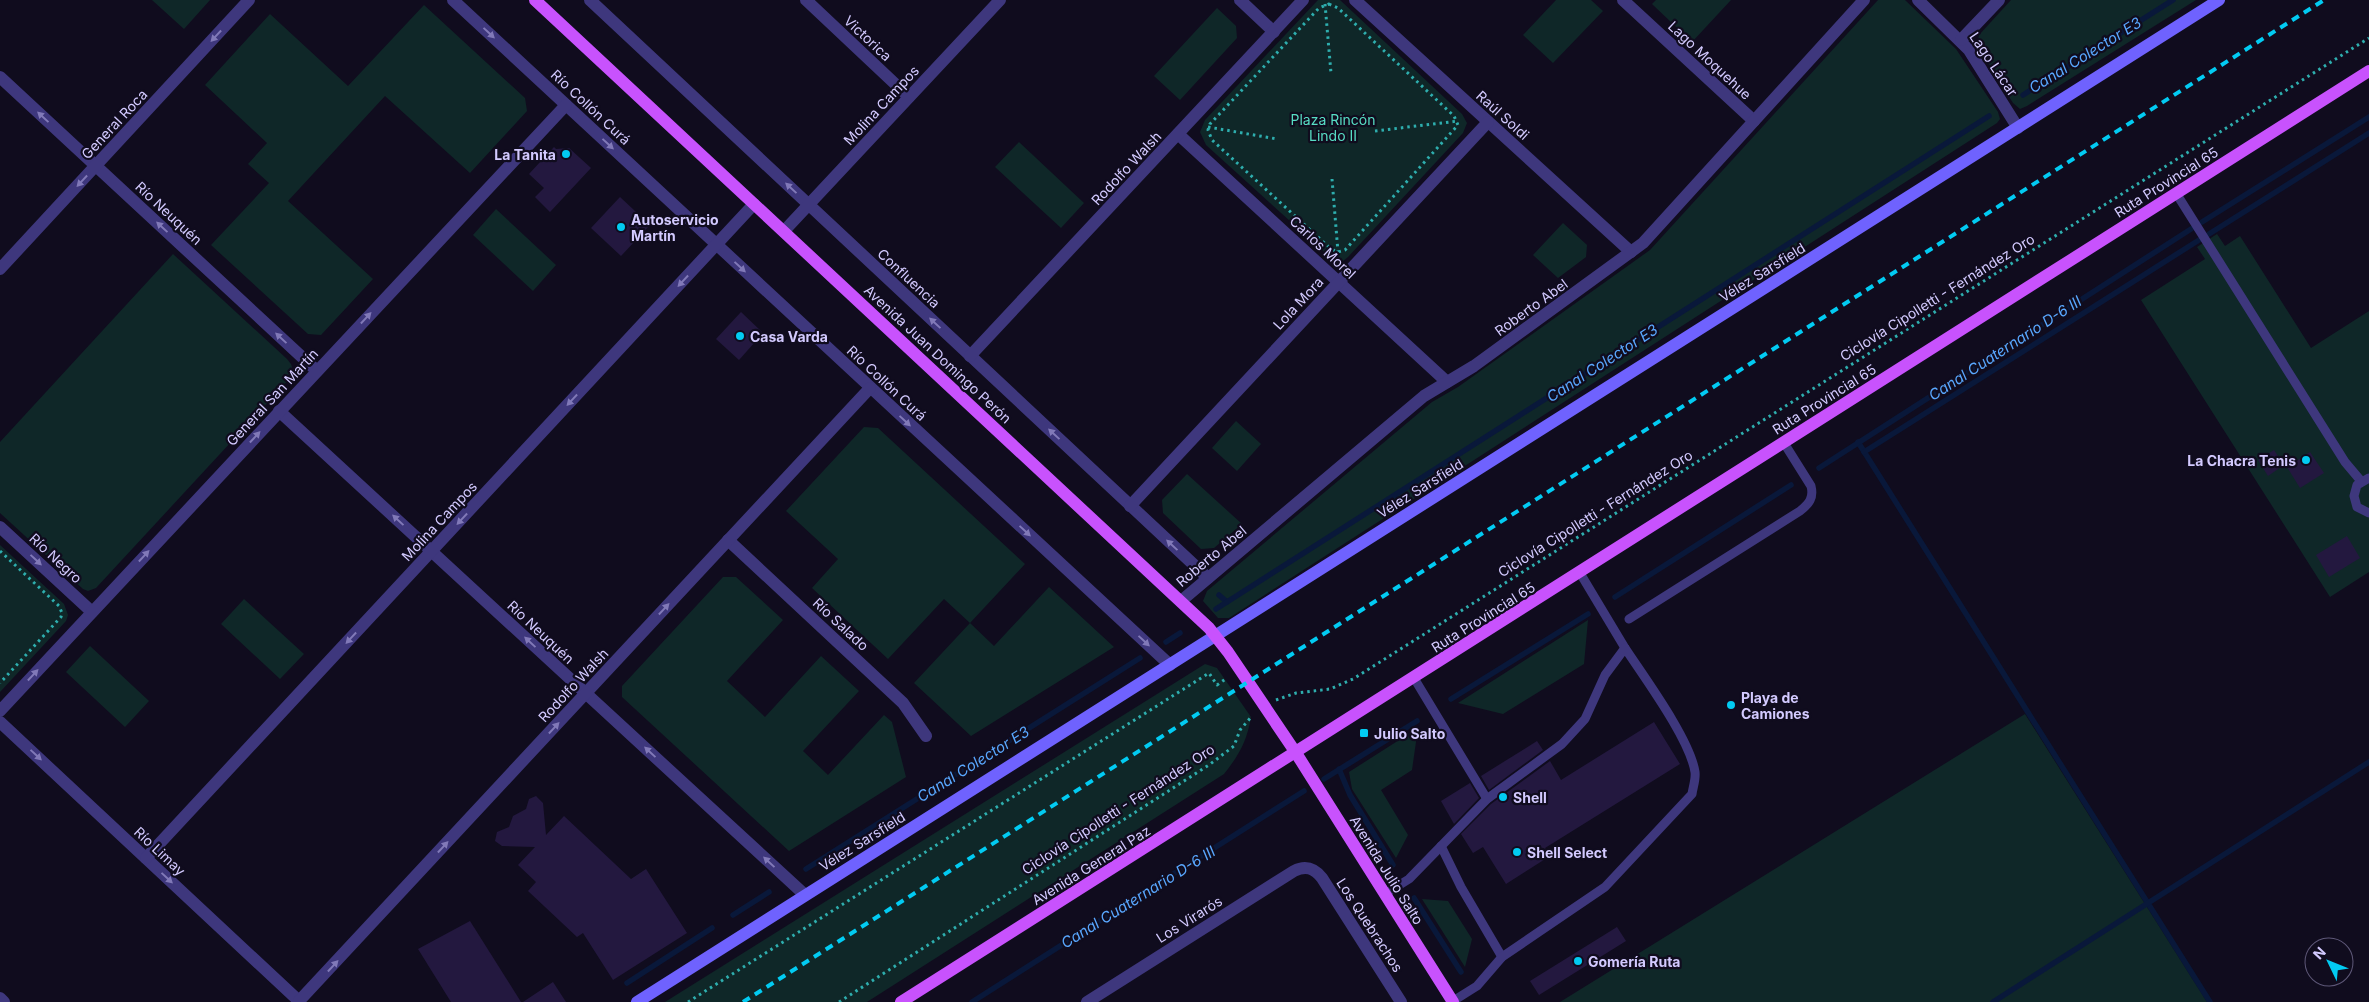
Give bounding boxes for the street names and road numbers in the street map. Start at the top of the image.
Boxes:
street label: Victorica [841,12,895,64]
street label: Lago Moquehue [1665,17,1755,103]
street label: Lago Lácar [1966,29,2022,99]
street label: Molina Campos [840,62,922,148]
street label: Río Collón Curá [548,66,634,148]
street label: General Roca [78,86,150,162]
street label: Raúl Soldi [1473,87,1533,143]
street label: Rodolfo Walsh [1088,128,1164,208]
street label: Ruta Provincial 65 [2111,143,2221,221]
street label: Río Neuquén [132,178,206,248]
street label: Carlos Morel [1286,212,1360,282]
street label: Ciclovía Cipolletti - Fernández Oro [1837,230,2037,364]
street label: Vélez Sarsfield [1716,239,1808,305]
street label: Confluencia [874,245,944,311]
street label: Lola Mora [1269,273,1327,333]
street label: Roberto Abel [1491,275,1571,339]
street label: Avenida Juan Domingo Perón [861,281,1015,427]
street label: Río Collón Curá [844,342,930,424]
street label: General San Martín [223,345,321,449]
street label: Ruta Provincial 65 [1769,360,1879,438]
street label: Ciclovía Cipolletti - Fernández Oro [1495,446,1695,580]
street label: Vélez Sarsfield [1374,455,1466,521]
street label: Molina Campos [398,478,480,564]
street label: Roberto Abel [1173,522,1249,590]
street label: Río Negro [26,529,86,587]
street label: Ruta Provincial 65 [1428,578,1538,656]
street label: Río Salado [810,594,872,654]
street label: Río Neuquén [504,597,578,667]
street label: Rodolfo Walsh [535,645,611,725]
street label: Ciclovía Cipolletti - Fernández Oro [1018,740,1218,878]
street label: Vélez Sarsfield [816,808,908,874]
street label: Avenida Julio Salto [1347,812,1427,928]
street label: Avenida General Paz [1029,822,1153,908]
street label: Río Limay [131,823,189,879]
street label: Los Quebrachos [1333,875,1407,975]
street label: Los Virarós [1153,892,1225,946]

